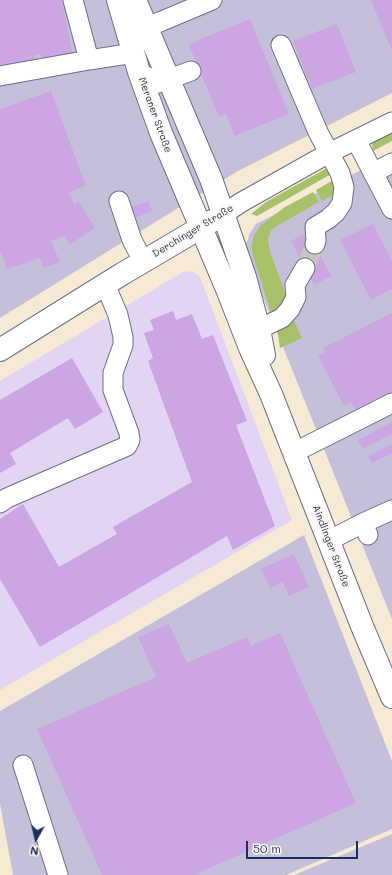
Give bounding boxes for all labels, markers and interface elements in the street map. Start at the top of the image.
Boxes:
street label: Meraner Straße [136,76,174,154]
street label: Derchinger Straße [150,202,236,260]
street label: Aindlinger Straße [310,503,352,589]
north arrow [16,819,56,859]
scale bar [248,833,360,859]
text: 50 m [253,840,281,856]
text: N [29,843,39,859]

